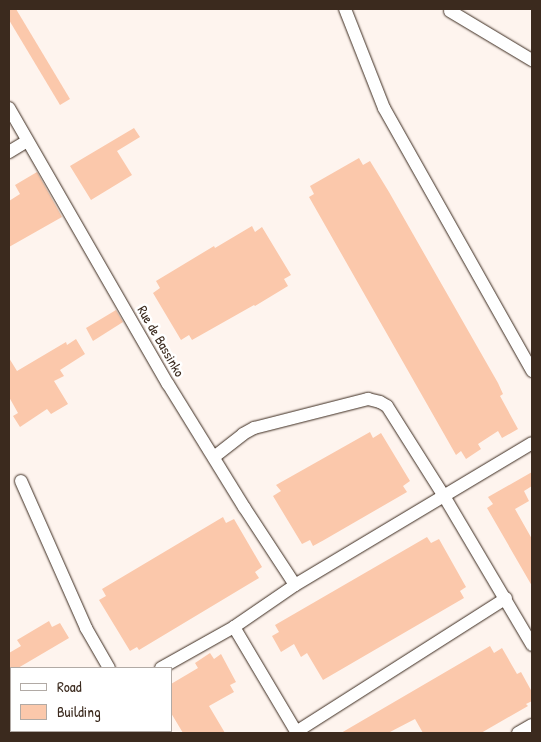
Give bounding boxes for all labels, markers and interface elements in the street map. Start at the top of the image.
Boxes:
street label: Rue de Bassinko [134,302,188,380]
legend [10,667,172,732]
text: Road [57,676,82,697]
text: Building [57,701,101,722]

